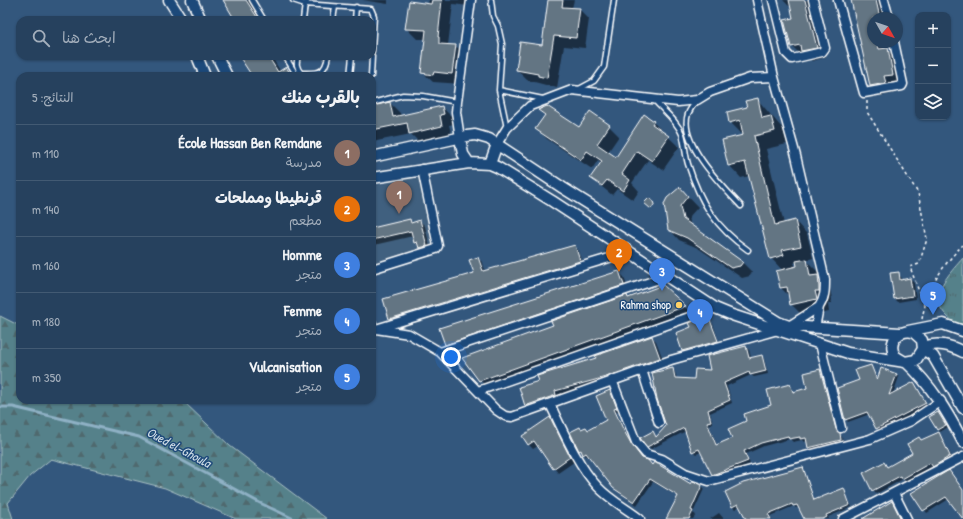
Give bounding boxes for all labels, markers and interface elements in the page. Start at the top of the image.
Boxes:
north arrow [867,12,903,48]
map controls [915,12,951,120]
button: + [915,12,951,48]
search box [16,16,376,60]
icon: search [30,27,52,49]
text: ابحث هنا [62,27,116,48]
button: − [915,48,951,84]
button: layers [915,84,951,120]
text: بالقرب منك [282,85,360,108]
text: النتائج: 5 [32,88,74,106]
text: École Hassan Ben Remdane [178,132,322,153]
text: 110 m [32,144,59,162]
text: 1 [345,144,349,162]
text: مدرسة [286,153,322,171]
pin: 1 [386,181,412,214]
text: قرنطيطا ومملحات [215,187,322,208]
text: 140 m [32,200,59,218]
text: 2 [344,200,350,218]
text: مطعم [289,211,322,229]
pin: 2 [606,239,632,272]
text: Homme [283,244,322,265]
text: 160 m [32,256,60,274]
text: 3 [344,256,350,274]
pin: 3 [649,258,675,291]
text: متجر [297,265,322,283]
pin: 5 [920,282,946,315]
place label: Rahma shop [621,296,671,313]
pin: 4 [687,299,713,332]
text: Femme [284,300,322,321]
marker: Rahma shop [674,300,684,310]
text: 180 m [32,312,60,330]
text: 4 [345,312,349,330]
text: متجر [297,321,322,339]
your location [441,347,461,367]
text: Vulcanisation [249,356,322,377]
text: 350 m [32,368,61,386]
text: 5 [344,368,350,386]
text: متجر [297,377,322,395]
water label: Oued el-Ghoula [144,423,216,472]

